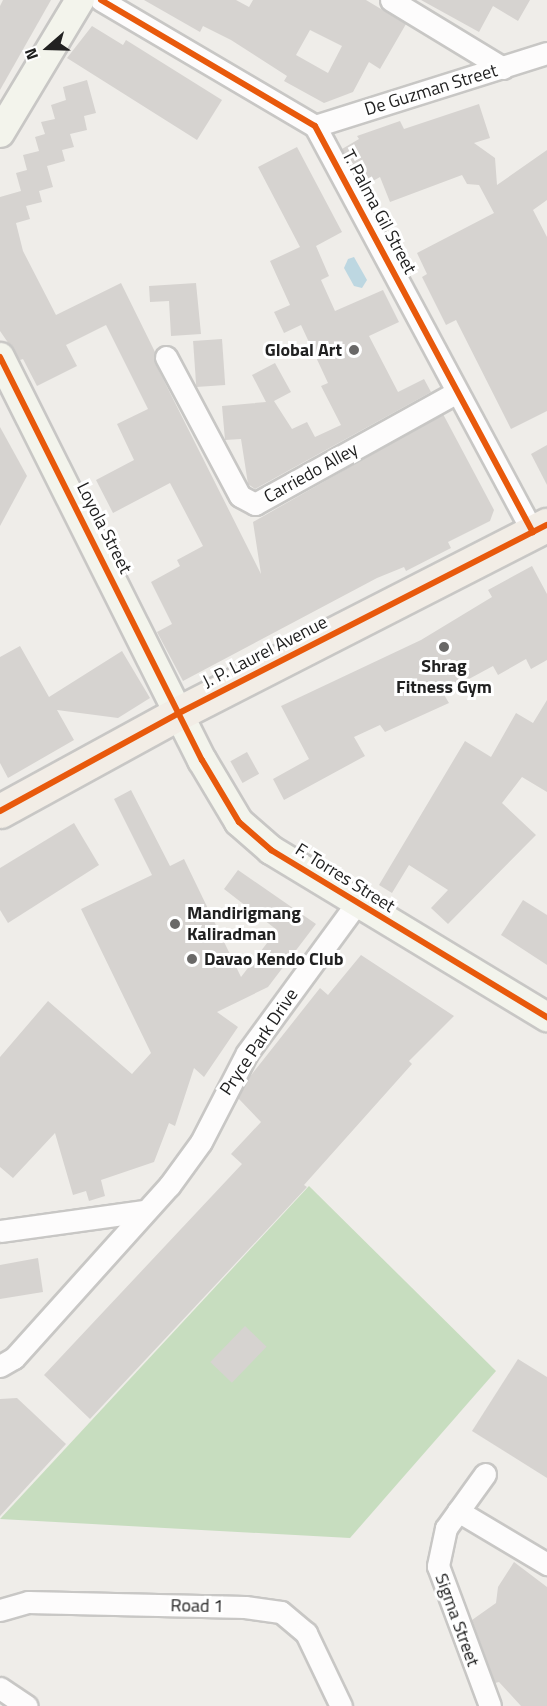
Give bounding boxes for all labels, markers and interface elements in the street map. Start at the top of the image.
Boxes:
north arrow [18,18,78,78]
text: N [18,45,44,63]
street label: De Guzman Street [362,60,500,120]
street label: T. Palma Gil Street [337,146,421,278]
place label: Global Art [265,339,342,361]
marker: Global Art [347,343,361,357]
street label: Carriedo Alley [260,438,362,508]
street label: Loyola Street [72,479,136,577]
street label: J. P. Laurel Avenue [199,611,331,693]
marker: Shrag Fitness Gym [437,640,451,654]
place label: Shrag Fitness Gym [396,656,492,698]
street label: F. Torres Street [291,839,399,917]
place label: Mandirigmang Kaliradman [187,903,301,946]
marker: Mandirigmang Kaliradman [168,917,182,931]
place label: Davao Kendo Club [204,948,343,970]
marker: Davao Kendo Club [185,952,199,966]
street label: Pryce Park Drive [215,985,303,1099]
street label: Sigma Street [430,1571,484,1669]
street label: Road 1 [170,1595,224,1617]

